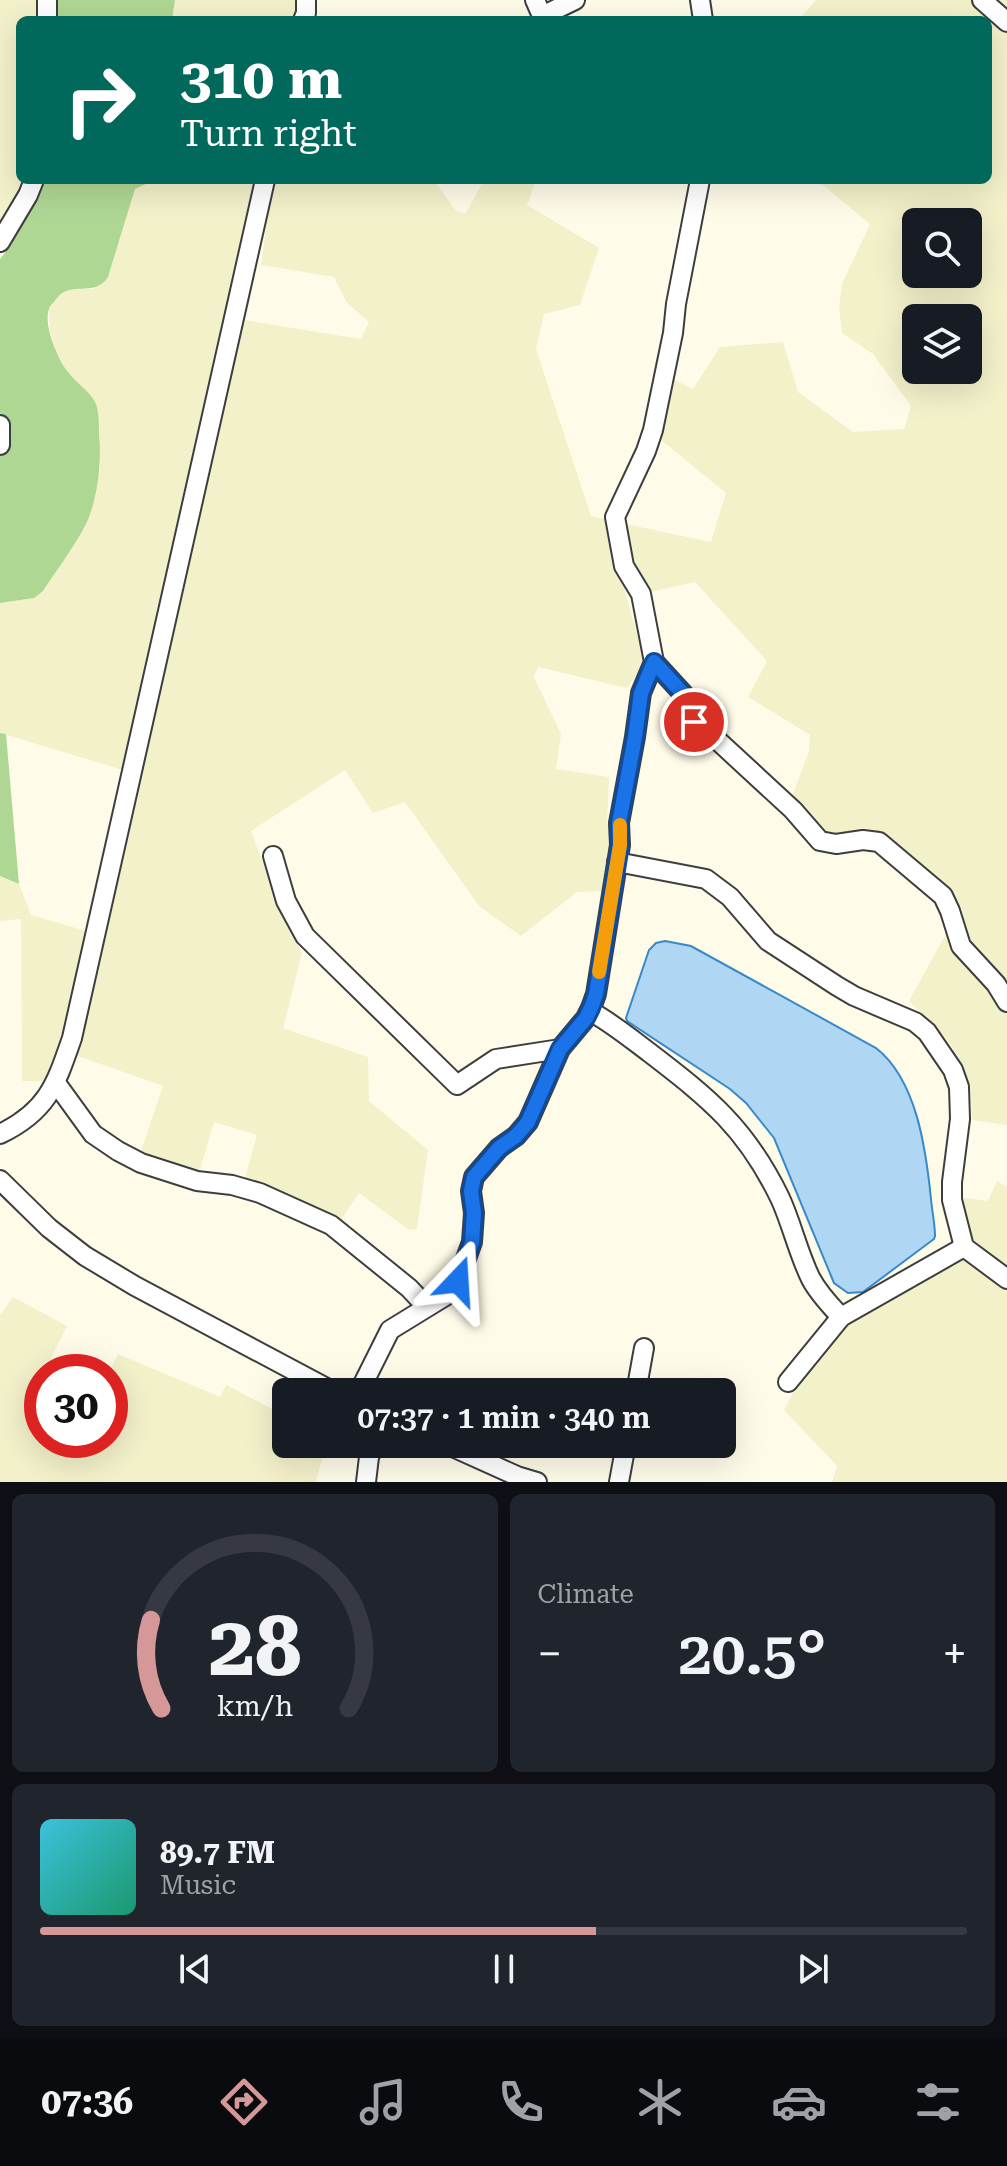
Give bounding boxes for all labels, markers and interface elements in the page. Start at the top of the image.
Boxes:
text: 310 m [180,46,342,112]
icon: right [48,48,152,152]
text: Turn right [180,113,357,155]
map controls [902,208,982,384]
button: search [902,208,982,288]
button: layers [902,304,982,384]
pin [660,688,728,756]
icon: arrive [672,700,716,744]
position arrow [416,1239,500,1323]
speed limit sign: 30 [24,1354,128,1458]
text: 07:37 · 1 min · 340 m [358,1400,650,1435]
text: Climate [538,1579,634,1609]
text: 28 [208,1598,301,1695]
text: 20.5° [678,1618,826,1689]
text: − [538,1628,562,1680]
text: + [942,1628,967,1680]
text: km/h [216,1689,293,1723]
text: 89.7 FM [160,1835,275,1870]
text: Music [160,1870,236,1900]
icon: previous [173,1947,217,1991]
icon: pause [482,1947,526,1991]
icon: next [791,1947,835,1991]
icon: directions [216,2074,272,2130]
icon: music [355,2074,411,2130]
icon: phone [493,2074,549,2130]
icon: climate [632,2074,688,2130]
icon: car [771,2074,827,2130]
icon: filters [910,2074,966,2130]
text: 07:36 [41,2081,133,2123]

